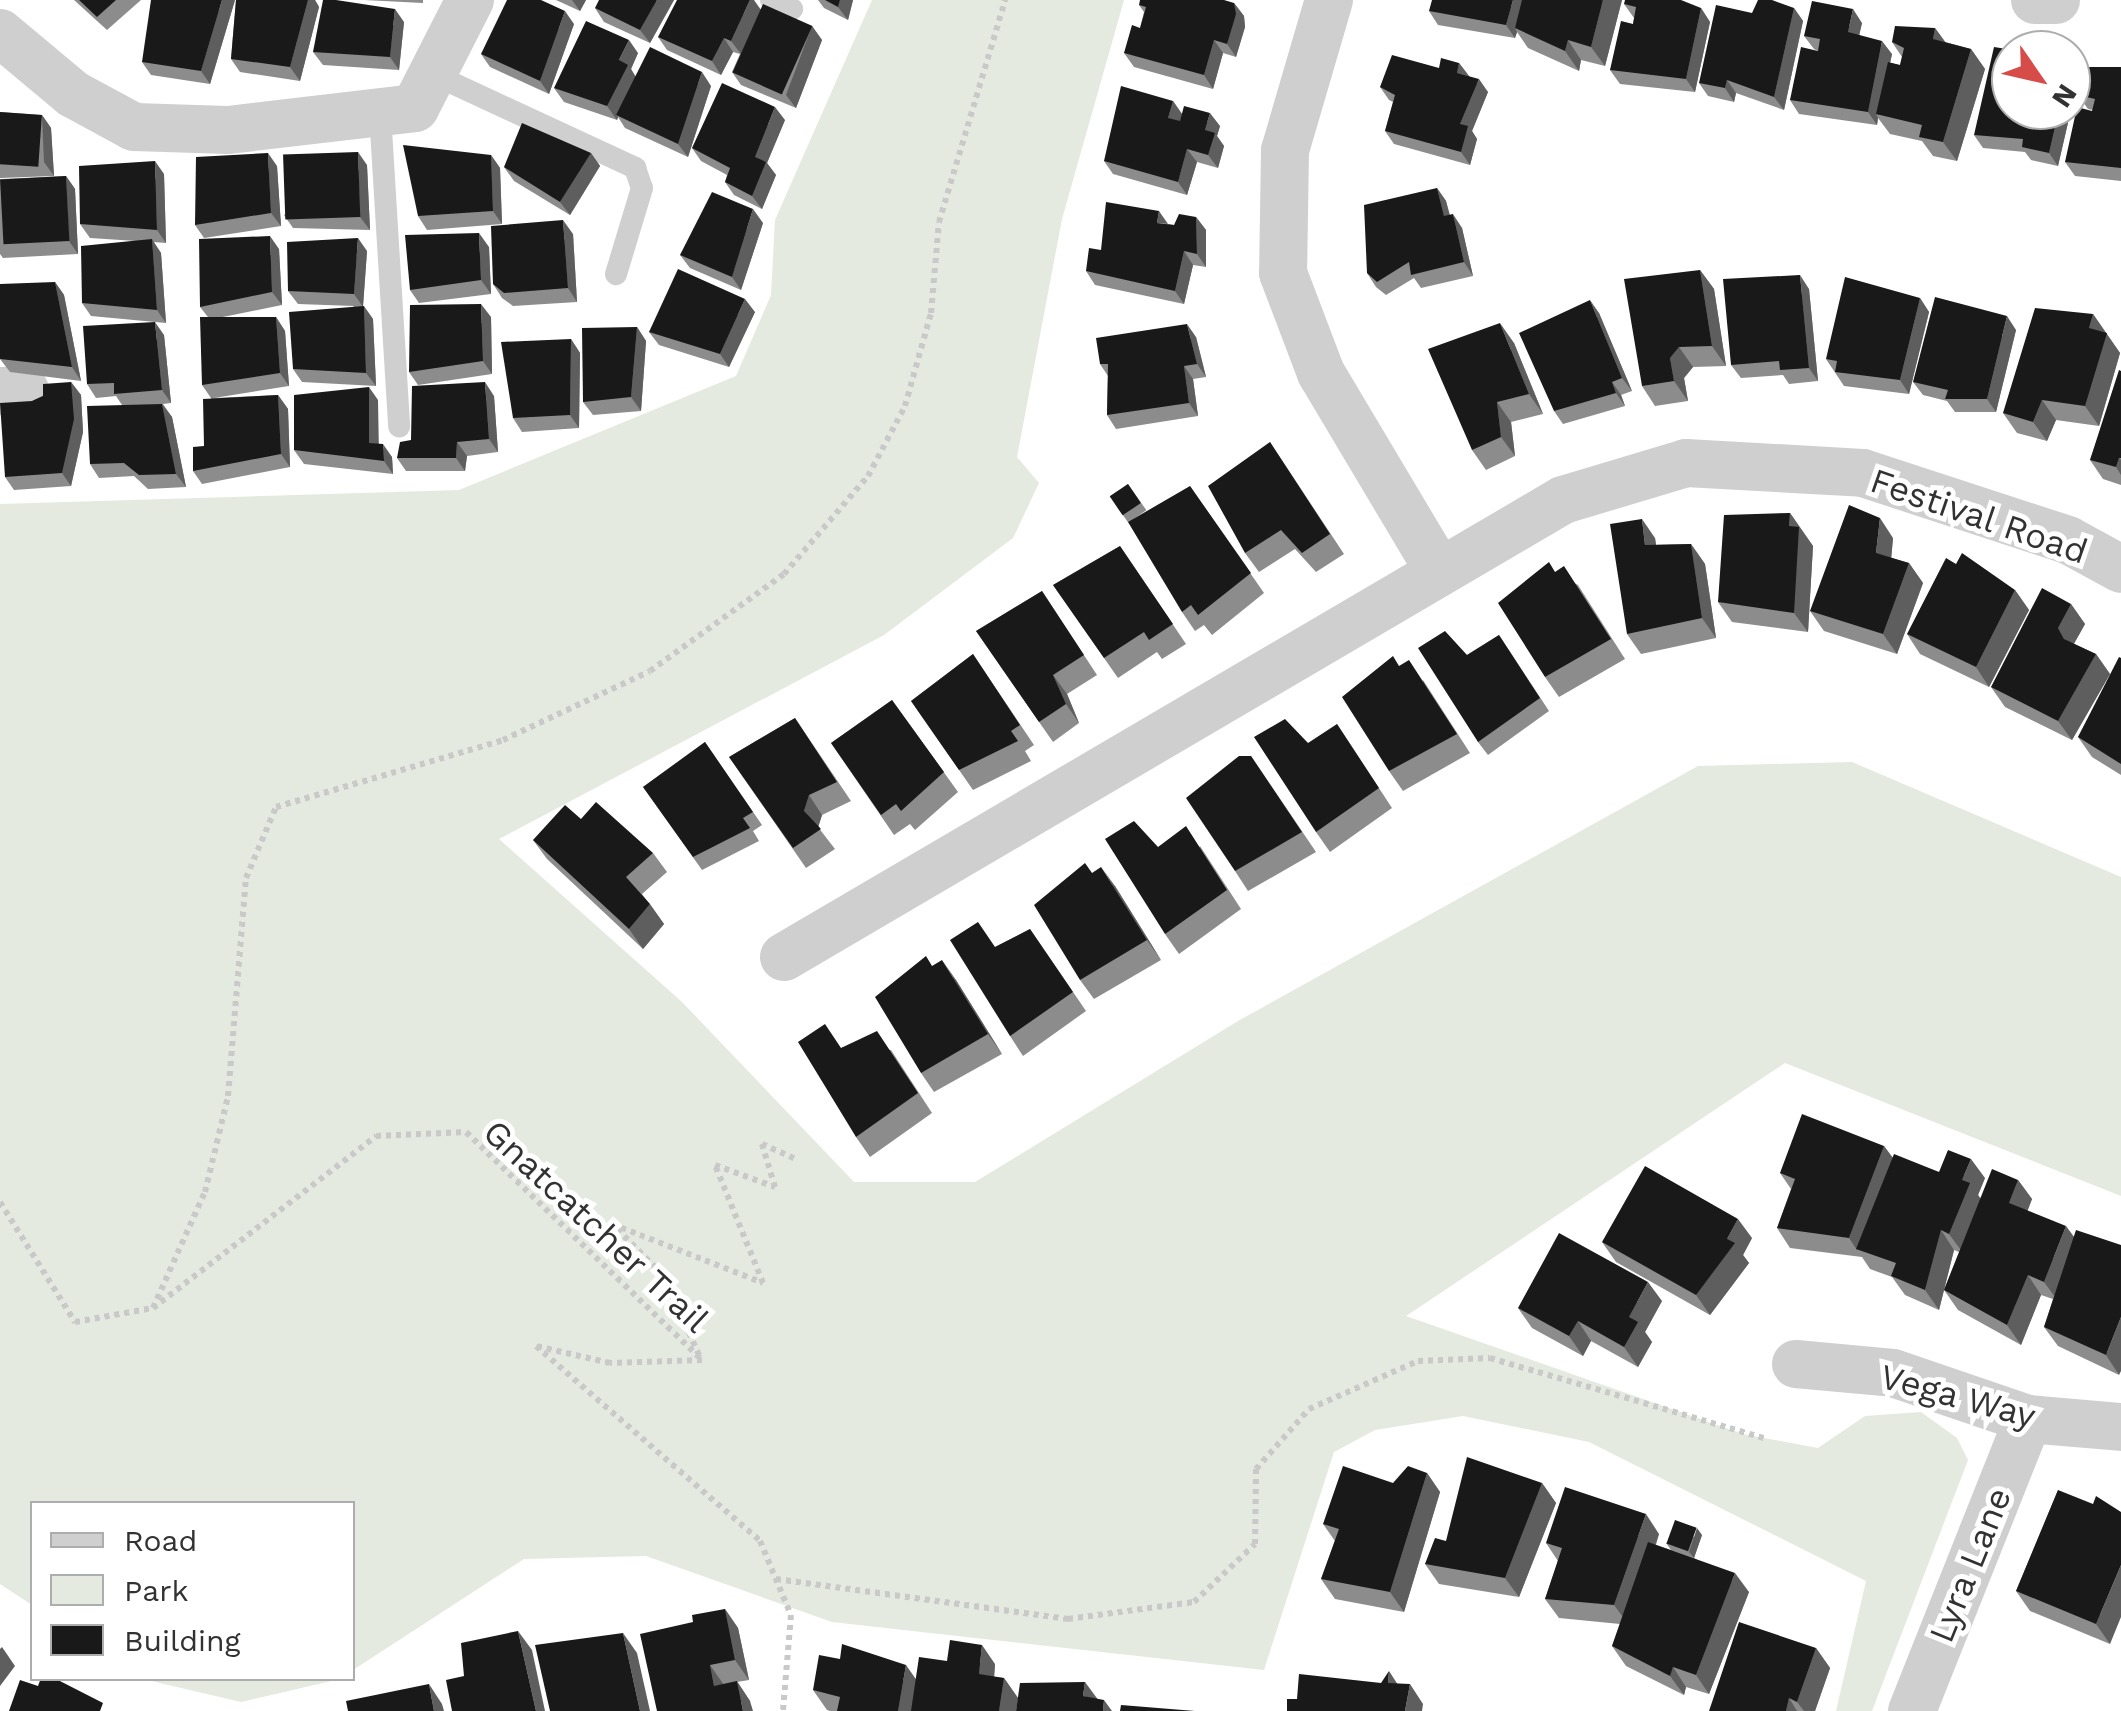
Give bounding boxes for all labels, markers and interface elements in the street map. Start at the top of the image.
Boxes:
north arrow [1991,30,2091,130]
text: N [2045,78,2084,114]
street label: Festival Road [1865,459,2093,573]
street label: Gnatcatcher Trail [474,1110,718,1342]
street label: Vega Way [1875,1355,2041,1437]
street label: Lyra Lane [1920,1481,2020,1649]
legend [30,1501,355,1681]
text: Road [124,1523,197,1558]
text: Park [124,1573,189,1608]
text: Building [124,1623,241,1658]

